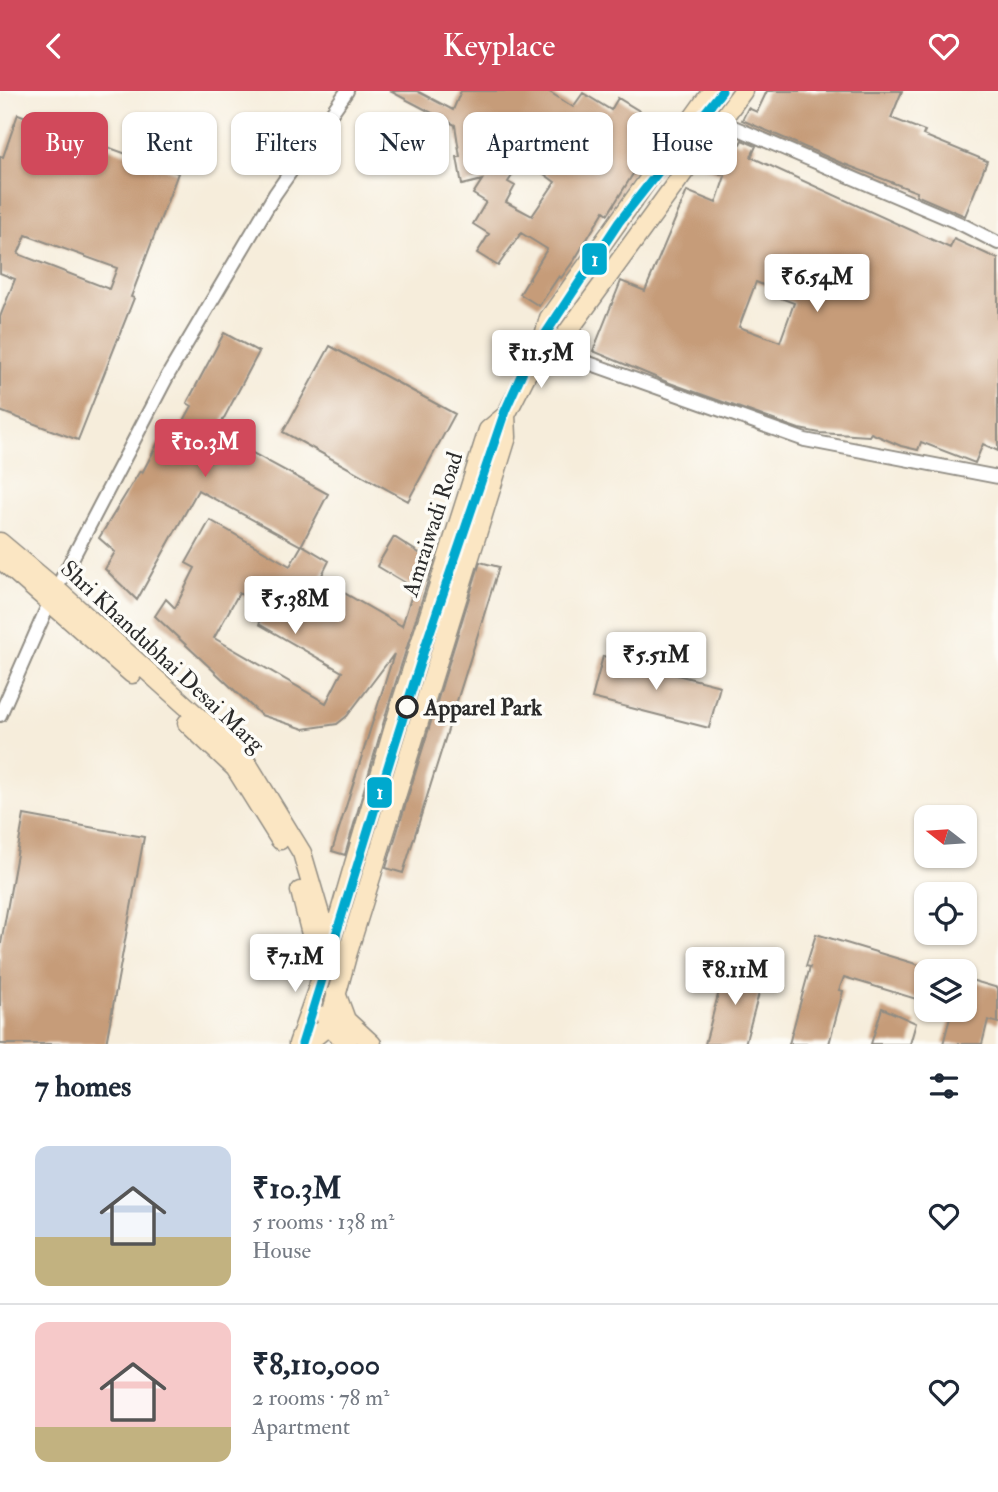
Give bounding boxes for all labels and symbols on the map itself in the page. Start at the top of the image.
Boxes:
line badge: 1 [581,242,608,276]
text: 1 [592,248,599,272]
pin: ₹6.54M [760,255,874,314]
pin: ₹11.5M [484,331,598,390]
pin: ₹10.3M [148,419,262,479]
street label: Amraiwadi Road [395,448,469,601]
street label: Shri Khandubhai Desai Marg [55,554,271,759]
pin: ₹5.38M [238,577,352,636]
pin: ₹5.51M [599,633,713,692]
place label: Apparel Park [423,693,543,723]
marker: Apparel Park [396,696,418,718]
line badge: 1 [366,776,393,809]
text: 1 [377,781,384,805]
north arrow [914,805,976,868]
pin: ₹7.1M [246,935,344,994]
pin: ₹8.11M [678,947,792,1007]

